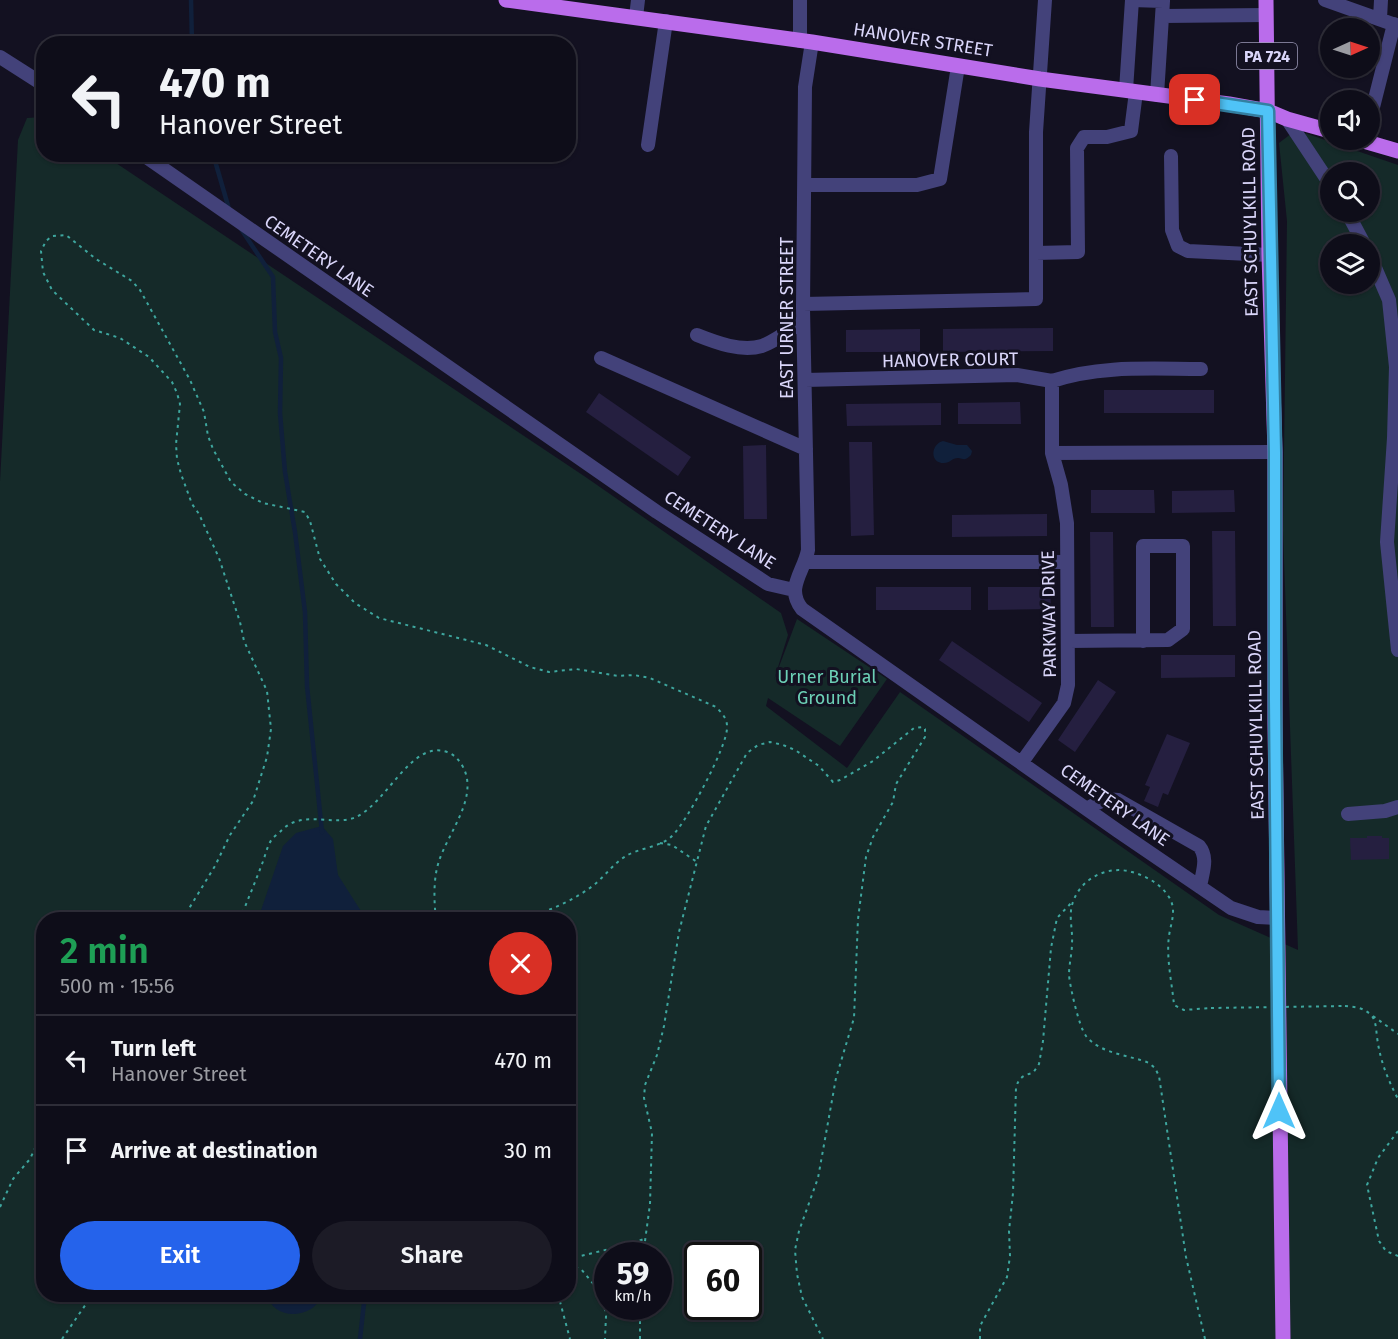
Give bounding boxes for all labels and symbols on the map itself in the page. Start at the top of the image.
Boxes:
street label: HANOVER STREET [852,18,995,62]
north arrow [1320,18,1380,78]
road number: PA 724 [1237,43,1297,69]
pin [1169,74,1220,125]
street label: EAST SCHUYLKILL ROAD [1237,127,1263,317]
street label: CEMETERY LANE [260,210,378,302]
street label: EAST URNER STREET [776,236,798,399]
street label: HANOVER COURT [882,348,1019,372]
street label: CEMETERY LANE [660,486,780,574]
street label: PARKWAY DRIVE [1037,550,1061,678]
street label: EAST SCHUYLKILL ROAD [1243,630,1269,820]
park label: Urner Burial Ground [777,666,877,709]
street label: CEMETERY LANE [1056,759,1174,851]
position arrow [1247,1079,1311,1143]
speed limit sign: 60 [684,1242,762,1320]

